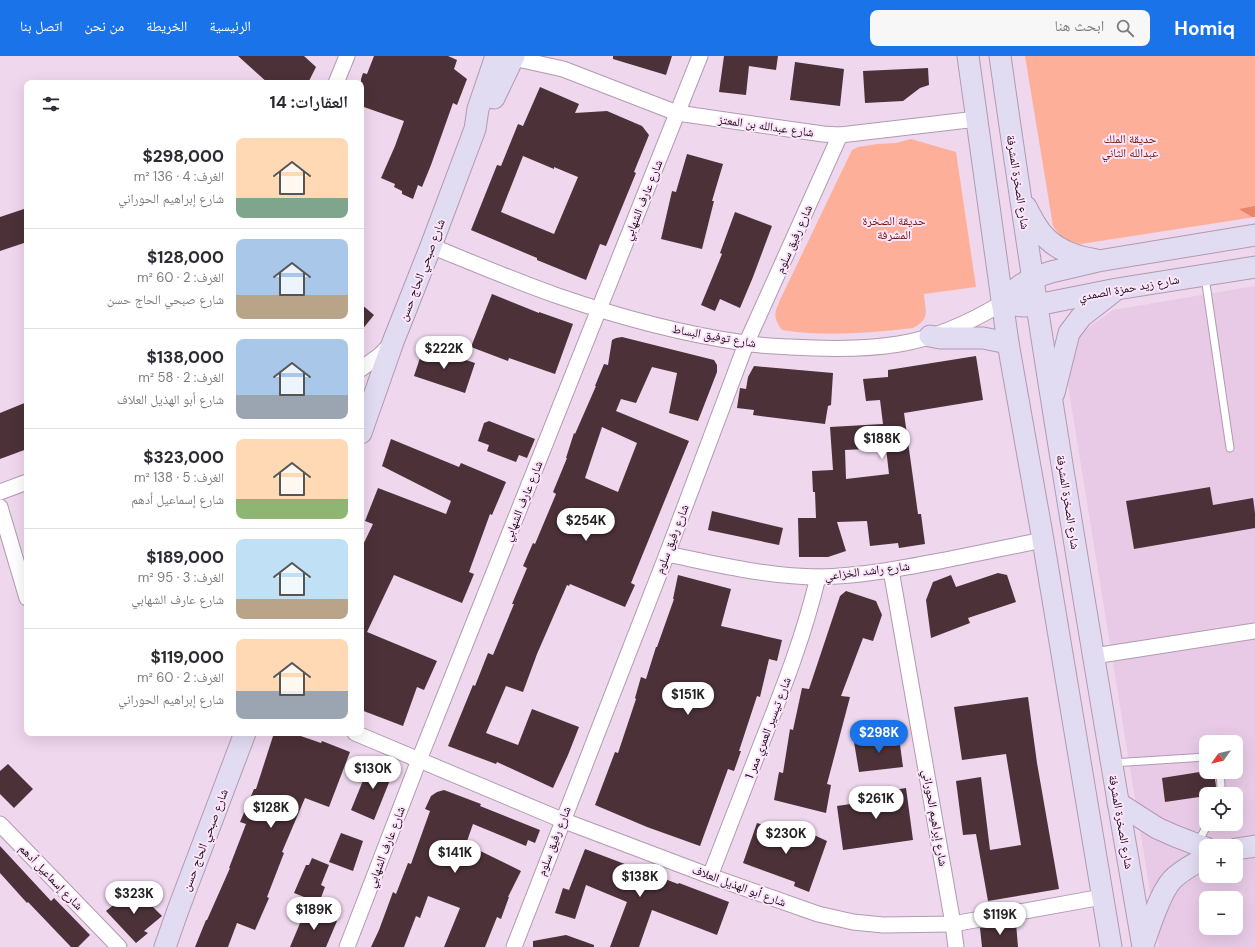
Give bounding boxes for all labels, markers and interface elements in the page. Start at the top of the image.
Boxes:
search box [870,10,1150,46]
text: ابحث هنا [1055,16,1104,36]
text: Homiq [1174,16,1235,41]
text: اتصل بنا [20,17,63,35]
text: من نحن [85,17,124,35]
text: الخريطة [146,17,187,35]
text: الرئيسية [209,17,251,35]
icon: search [1114,17,1136,39]
text: العقارات: 14 [269,91,348,113]
icon: filters [40,93,62,115]
street label: شارع عبدالله بن المعتز [716,111,815,141]
park label: حديقة الملك عبدالله الثاني [1102,131,1158,163]
street label: شارع الصخرة المشرفة [1003,134,1033,230]
text: $298,000 [142,145,224,167]
icon: home [268,154,316,202]
street label: شارع عارف الشهابي [620,157,668,243]
text: الغرف: 4 · 136 m² [134,168,224,185]
text: شارع إبراهيم الحوراني [118,190,224,207]
street label: شارع رفيق سلوم [772,202,816,276]
park label: حديقة الصخرة المشرفة [862,213,926,243]
street label: شارع صبحي الحاج حسن [395,217,451,324]
text: $128,000 [147,246,224,268]
icon: home [268,255,316,303]
text: الغرف: 2 · 60 m² [137,269,224,286]
street label: شارع زيد حمزة الصمدي [1077,271,1181,307]
text: شارع صبحي الحاج حسن [107,291,224,308]
street label: شارع توفيق البساط [671,321,757,351]
pin: $222K [416,336,472,370]
text: $222K [425,340,463,357]
text: $138,000 [146,346,224,368]
icon: home [268,355,316,403]
text: الغرف: 2 · 58 m² [138,369,224,386]
text: شارع أبو الهذيل العلاف [117,391,224,408]
pin: $188K [854,426,910,460]
text: $188K [863,430,901,447]
text: $323,000 [143,446,224,468]
street label: شارع الصخرة المشرفة [1053,454,1083,550]
icon: home [268,455,316,503]
street label: شارع عارف الشهابي [500,458,548,544]
text: الغرف: 5 · 138 m² [134,469,224,486]
text: شارع إسماعيل أدهم [131,491,224,508]
street label: شارع رفيق سلوم [651,502,693,576]
pin: $254K [558,508,614,542]
text: $254K [566,512,606,529]
text: $189,000 [146,546,224,568]
icon: home [268,555,316,603]
street label: شارع راشد الخزاعي [824,558,911,586]
text: الغرف: 3 · 95 m² [138,569,224,586]
text: شارع عارف الشهابي [131,591,224,608]
text: $119,000 [150,646,224,668]
icon: home [268,655,316,703]
text: الغرف: 2 · 60 m² [137,669,224,686]
street label: شارع تيسير العمري ممر 1 [741,675,797,782]
pin: $151K [660,682,716,716]
text: $151K [671,686,705,703]
text: شارع إبراهيم الحوراني [118,691,224,708]
pin: $298K [851,720,907,754]
text: $298K [859,724,899,741]
north arrow [1199,735,1243,779]
map controls [1199,735,1243,935]
pin: $130K [345,756,401,790]
text: $130K [354,760,392,777]
street label: شارع إبراهيم الحوراني [917,768,951,868]
street label: شارع الصخرة المشرفة [1105,774,1137,870]
pin: $261K [848,786,904,820]
street label: شارع صبحي الحاج حسن [178,787,234,894]
button: locate [1199,787,1243,831]
text: $261K [858,790,894,807]
pin: $128K [243,795,299,829]
text: $128K [253,799,289,816]
street label: شارع عارف الشهابي [363,804,411,891]
street label: شارع رفيق سلوم [533,804,575,878]
pin: $230K [758,821,814,855]
text: $230K [766,825,806,842]
button: + [1199,839,1243,883]
pin: $141K [427,840,483,874]
street label: شارع إسماعيل أدهم [15,841,87,913]
text: $141K [438,844,472,861]
street label: شارع أبو الهذيل العلاف [690,862,788,910]
pin: $138K [612,864,668,898]
text: $138K [621,868,659,885]
pin: $323K [106,881,162,915]
text: $323K [114,885,154,902]
button: − [1199,891,1243,935]
pin: $189K [286,897,342,931]
text: $189K [295,901,333,918]
pin: $119K [972,902,1028,936]
text: $119K [983,906,1017,923]

